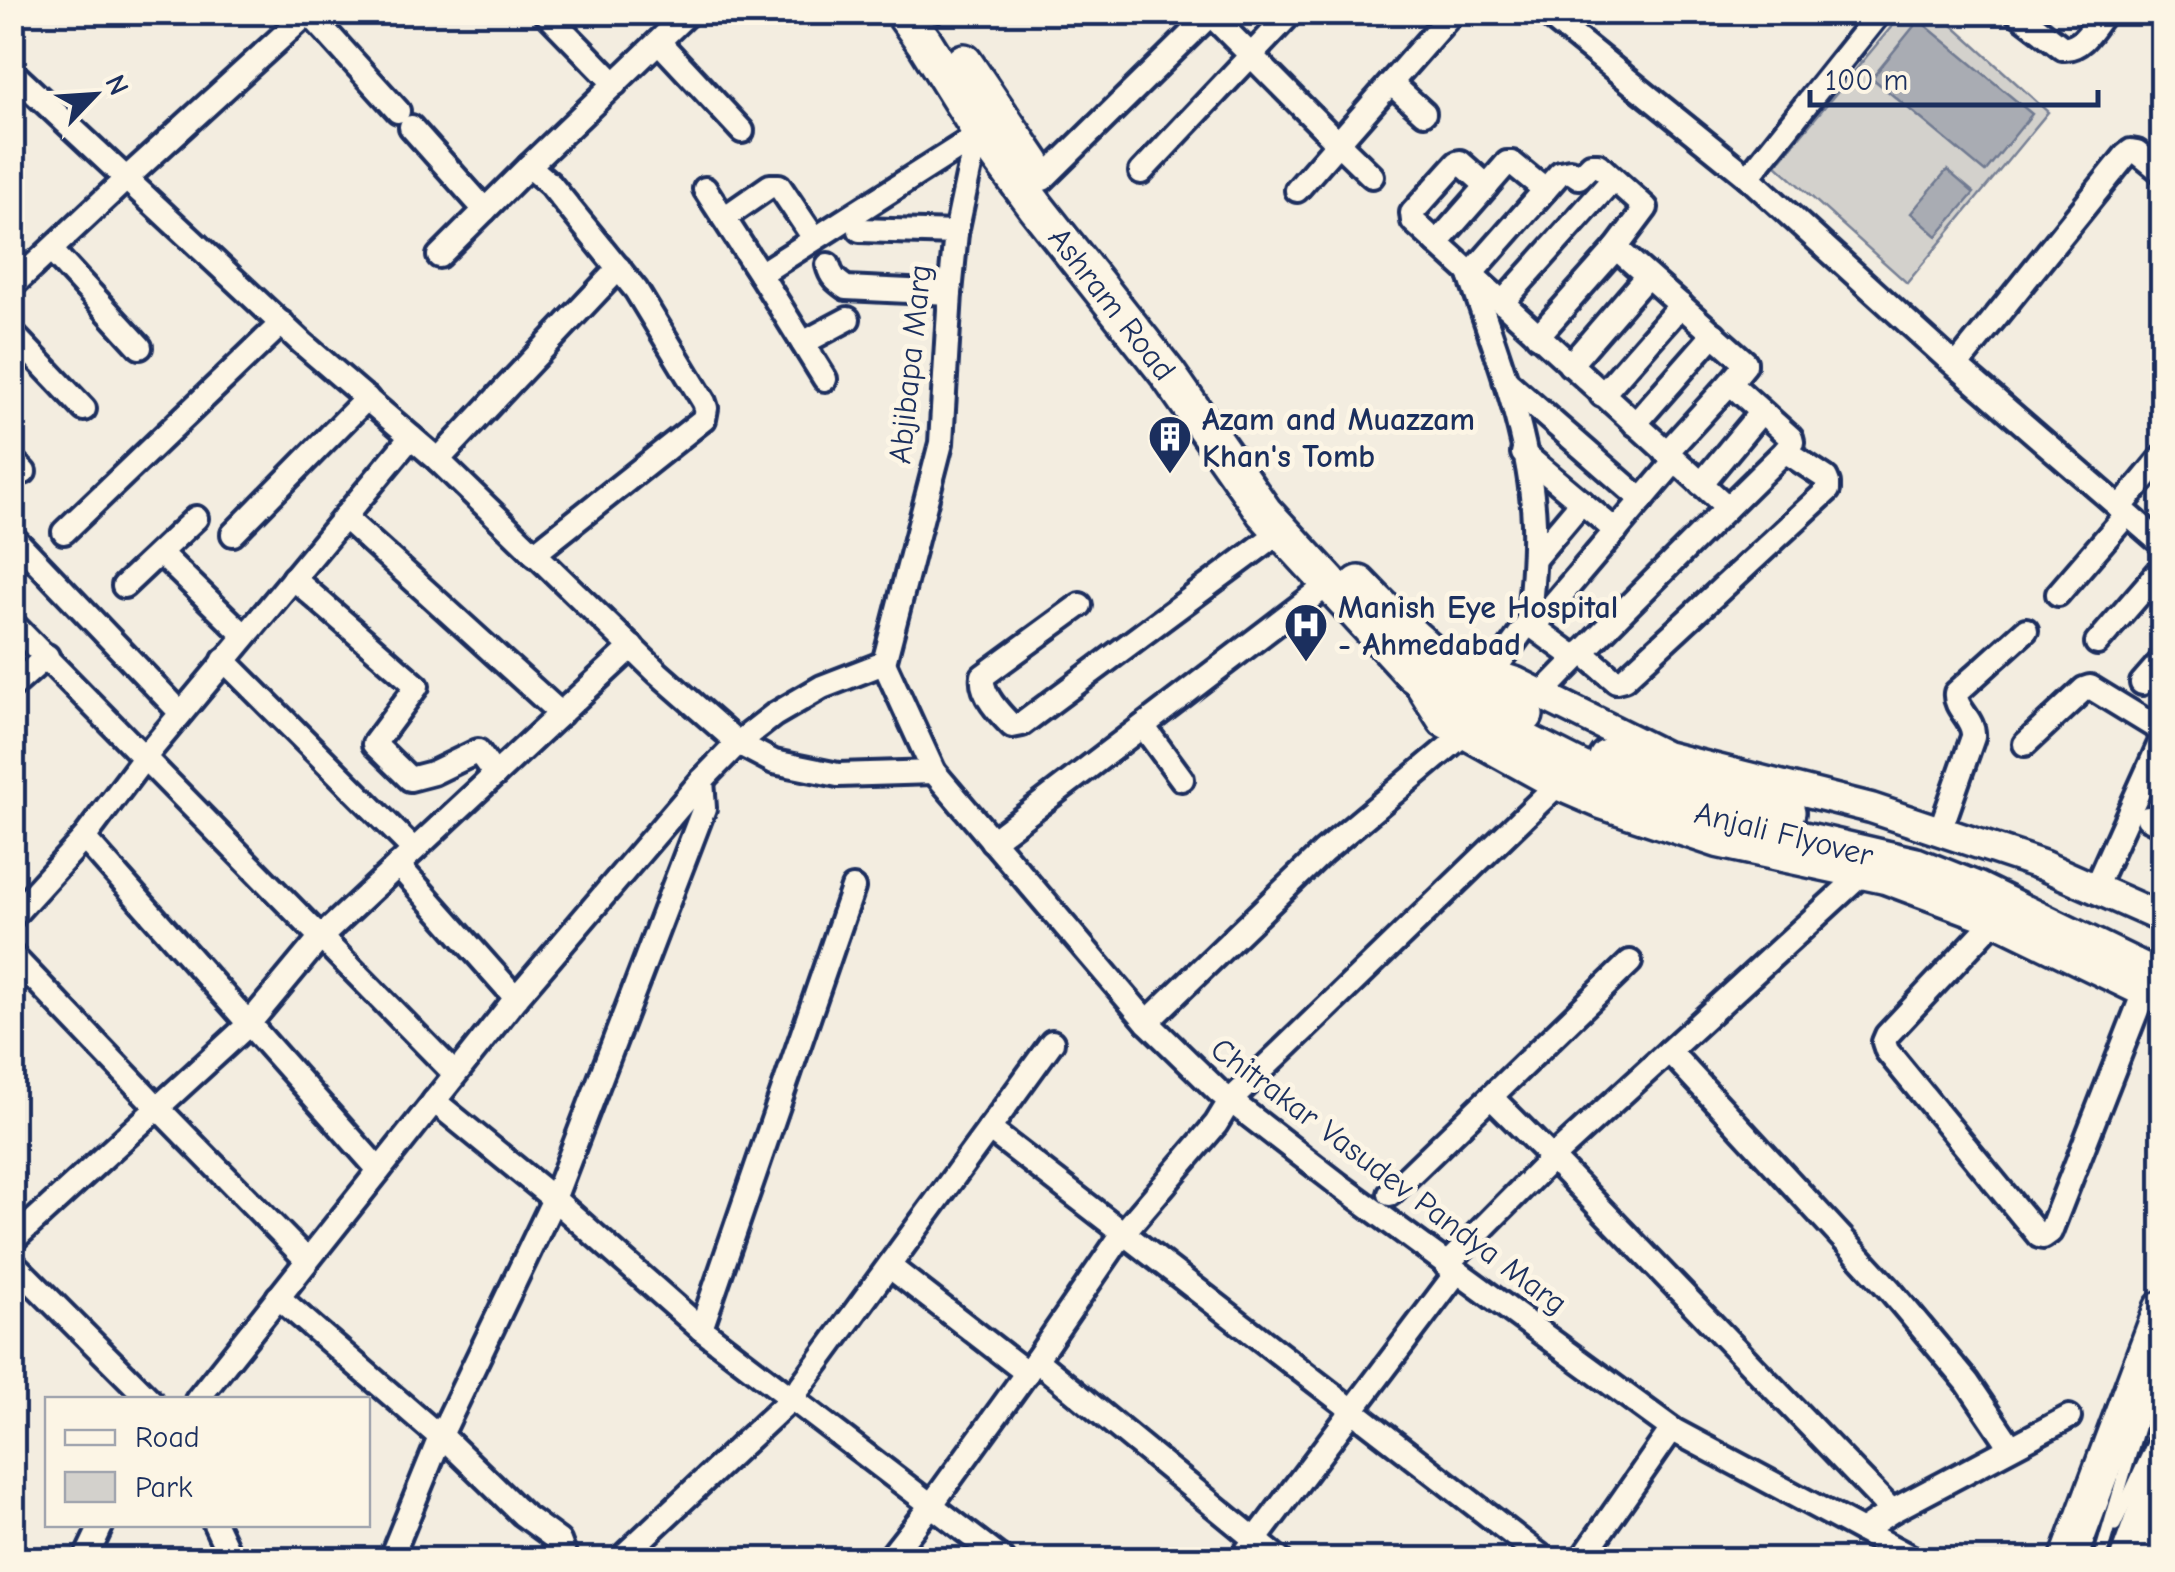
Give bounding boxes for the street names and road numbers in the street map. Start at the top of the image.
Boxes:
street label: Ashram Road [1041,220,1183,388]
street label: Abjibapa Marg [881,262,939,466]
street label: Anjali Flyover [1691,794,1877,874]
street label: Chitrakar Vasudev Pandya Marg [1204,1030,1574,1322]

